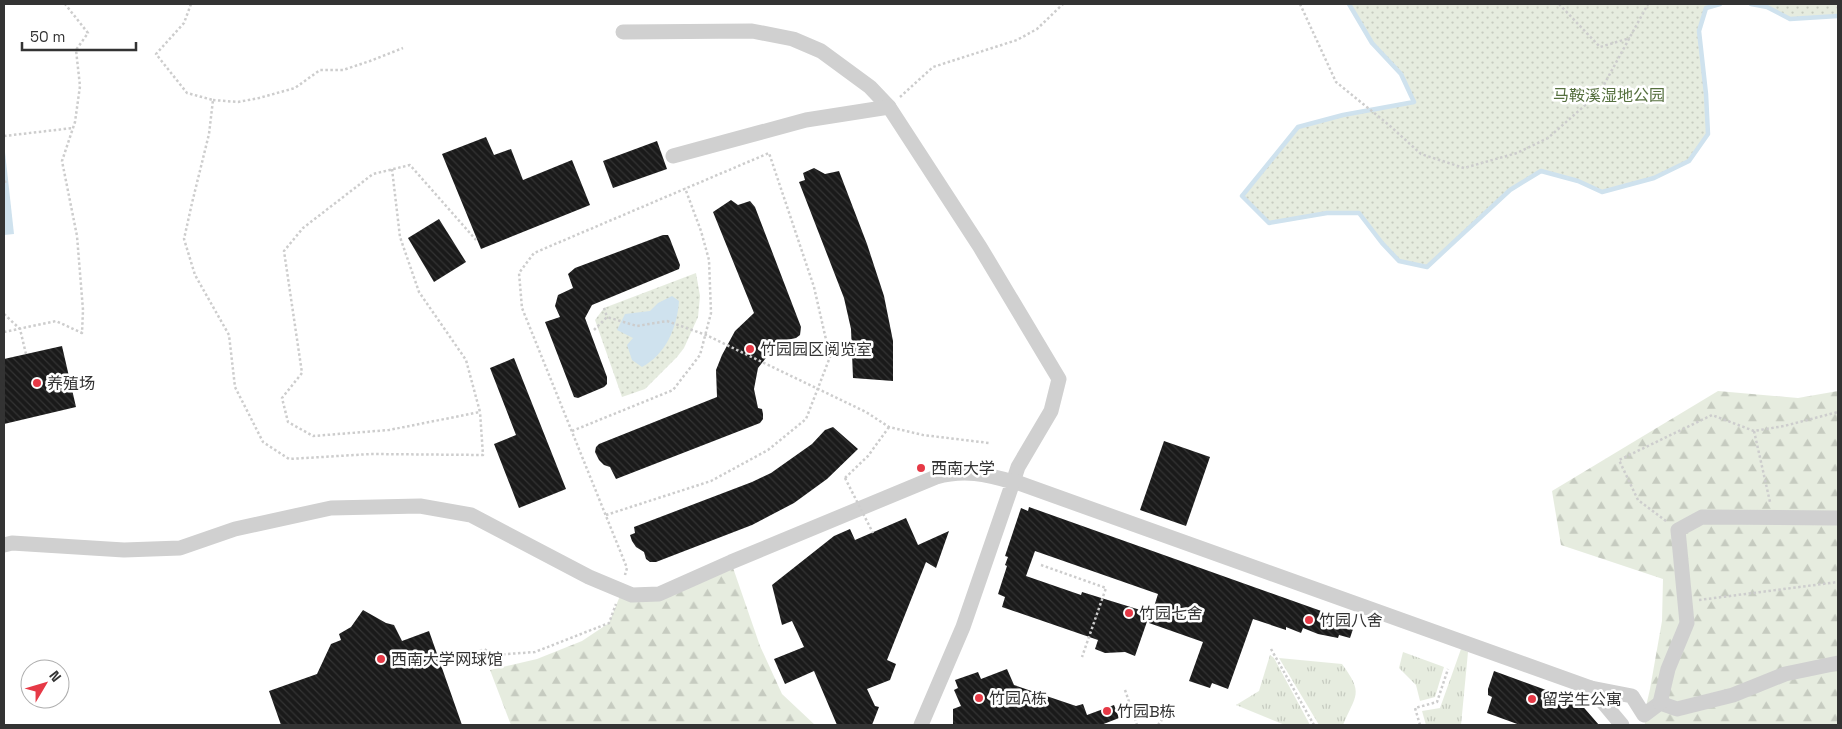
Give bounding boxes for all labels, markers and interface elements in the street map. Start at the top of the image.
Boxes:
scale bar [22,20,136,52]
text: 50 m [30,27,65,46]
park label: 马鞍溪湿地公园 [1553,85,1665,106]
place label: 竹园园区阅览室 [760,339,872,360]
marker: 竹园园区阅览室 [744,343,756,355]
place label: 养殖场 [47,373,95,394]
marker: 养殖场 [31,377,43,389]
place label: 西南大学 [931,458,995,479]
marker: 西南大学 [915,462,927,474]
place label: 竹园七舍 [1139,603,1203,624]
marker: 竹园七舍 [1123,607,1135,619]
place label: 竹园八舍 [1319,610,1383,631]
marker: 竹园八舍 [1303,614,1315,626]
place label: 西南大学网球馆 [391,649,503,670]
marker: 西南大学网球馆 [375,653,387,665]
north arrow [20,659,70,709]
text: N [45,667,65,685]
place label: 竹园A栋 [989,688,1047,709]
place label: 留学生公寓 [1542,689,1622,710]
marker: 竹园A栋 [973,692,985,704]
marker: 留学生公寓 [1526,693,1538,705]
place label: 竹园B栋 [1117,701,1176,722]
marker: 竹园B栋 [1101,705,1113,717]

